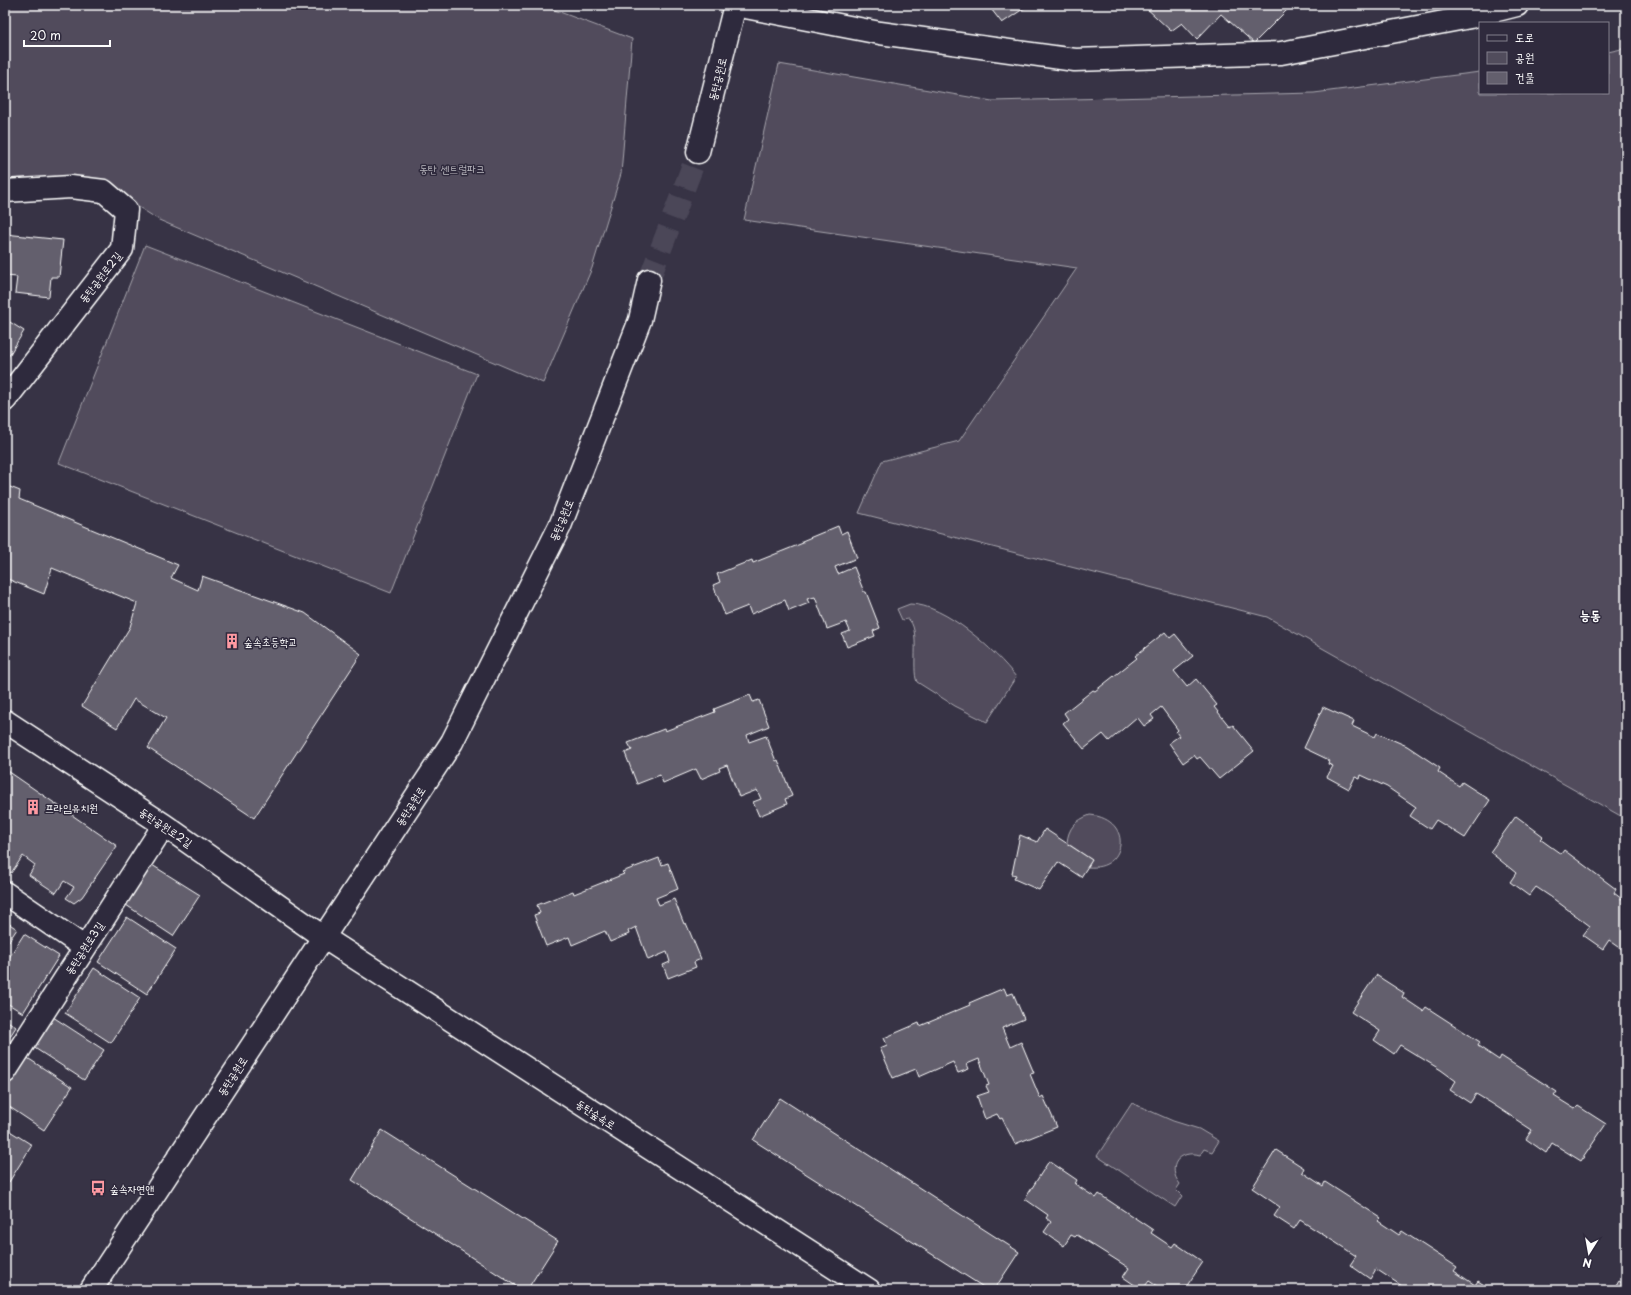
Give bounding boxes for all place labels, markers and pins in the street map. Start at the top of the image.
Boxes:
building icon: 숲속초등학교 [223,632,241,650]
place label: 숲속초등학교 [244,633,297,650]
building icon: 프라임유치원 [24,798,42,816]
place label: 프라임유치원 [45,799,98,816]
bus stop icon: 숲속자연앤 [89,1179,107,1197]
place label: 숲속자연앤 [110,1180,154,1197]

